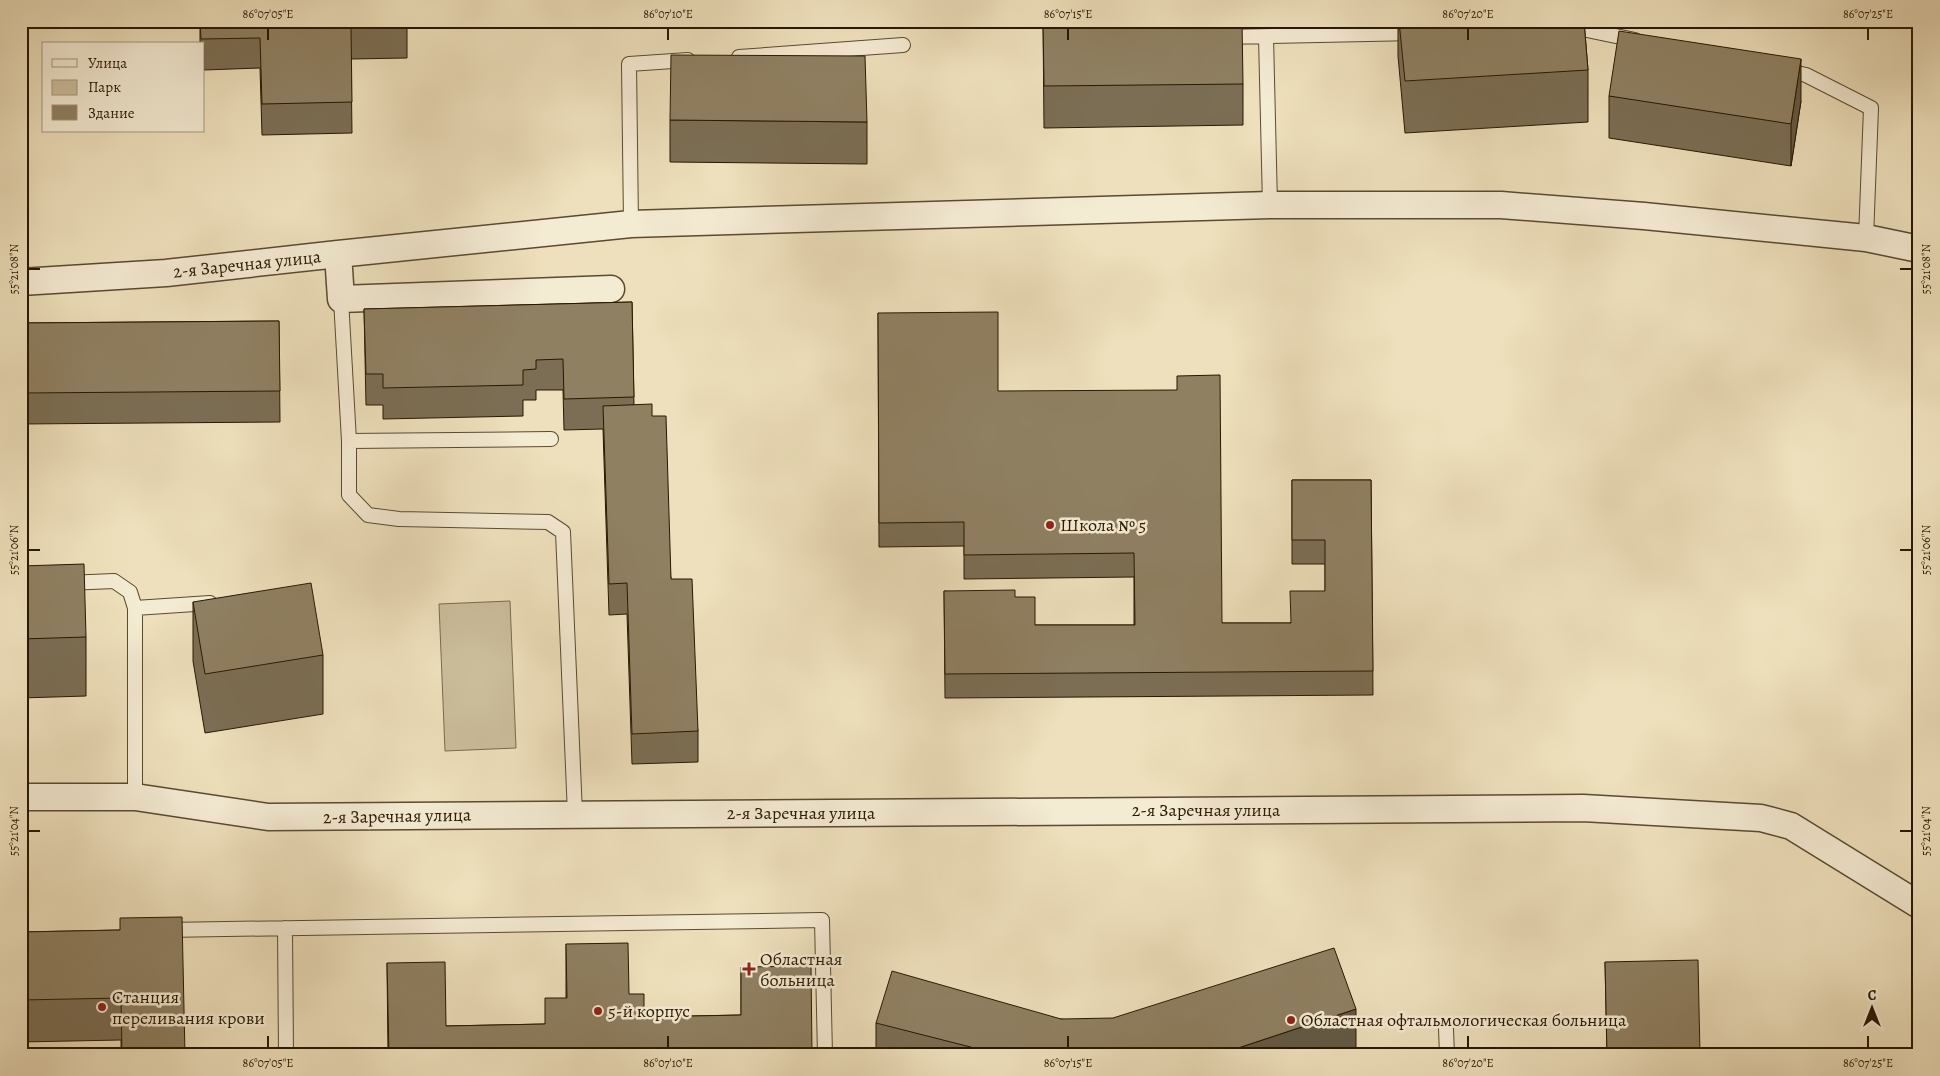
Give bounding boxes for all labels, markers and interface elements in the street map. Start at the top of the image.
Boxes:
text: 86°07'05"E [243,6,293,22]
text: 86°07'10"E [643,6,693,22]
text: 86°07'15"E [1044,6,1092,22]
text: 86°07'20"E [1442,6,1494,22]
text: 86°07'25"E [1843,6,1893,22]
legend [42,42,205,132]
text: Улица [88,53,127,73]
text: Парк [88,77,121,97]
text: Здание [88,103,135,123]
text: 55°21'08"N [6,243,22,294]
text: 55°21'08"N [1918,243,1934,294]
street label: 2-я Заречная улица [172,244,323,284]
place label: Школа № 5 [1060,513,1146,537]
marker: Школа № 5 [1044,519,1056,531]
text: 55°21'06"N [6,525,22,575]
text: 55°21'06"N [1918,525,1934,575]
street label: 2-я Заречная улица [1132,798,1281,822]
street label: 2-я Заречная улица [727,801,876,825]
street label: 2-я Заречная улица [323,803,472,829]
text: 55°21'04"N [6,806,22,856]
text: 55°21'04"N [1918,806,1934,856]
place label: Областная больница [760,947,842,992]
marker: Областная больница [742,962,756,976]
north arrow [1848,984,1898,1034]
place label: Станция переливания крови [112,985,265,1030]
text: С [1868,986,1877,1005]
place label: 5-й корпус [608,999,690,1023]
marker: Станция переливания крови [96,1001,108,1013]
marker: 5-й корпус [592,1005,604,1017]
place label: Областная офтальмологическая больница [1301,1008,1627,1032]
marker: Областная офтальмологическая больница [1285,1014,1297,1026]
text: 86°07'05"E [243,1055,293,1071]
text: 86°07'10"E [643,1055,693,1071]
text: 86°07'15"E [1044,1055,1092,1071]
text: 86°07'20"E [1442,1055,1494,1071]
text: 86°07'25"E [1843,1055,1893,1071]

